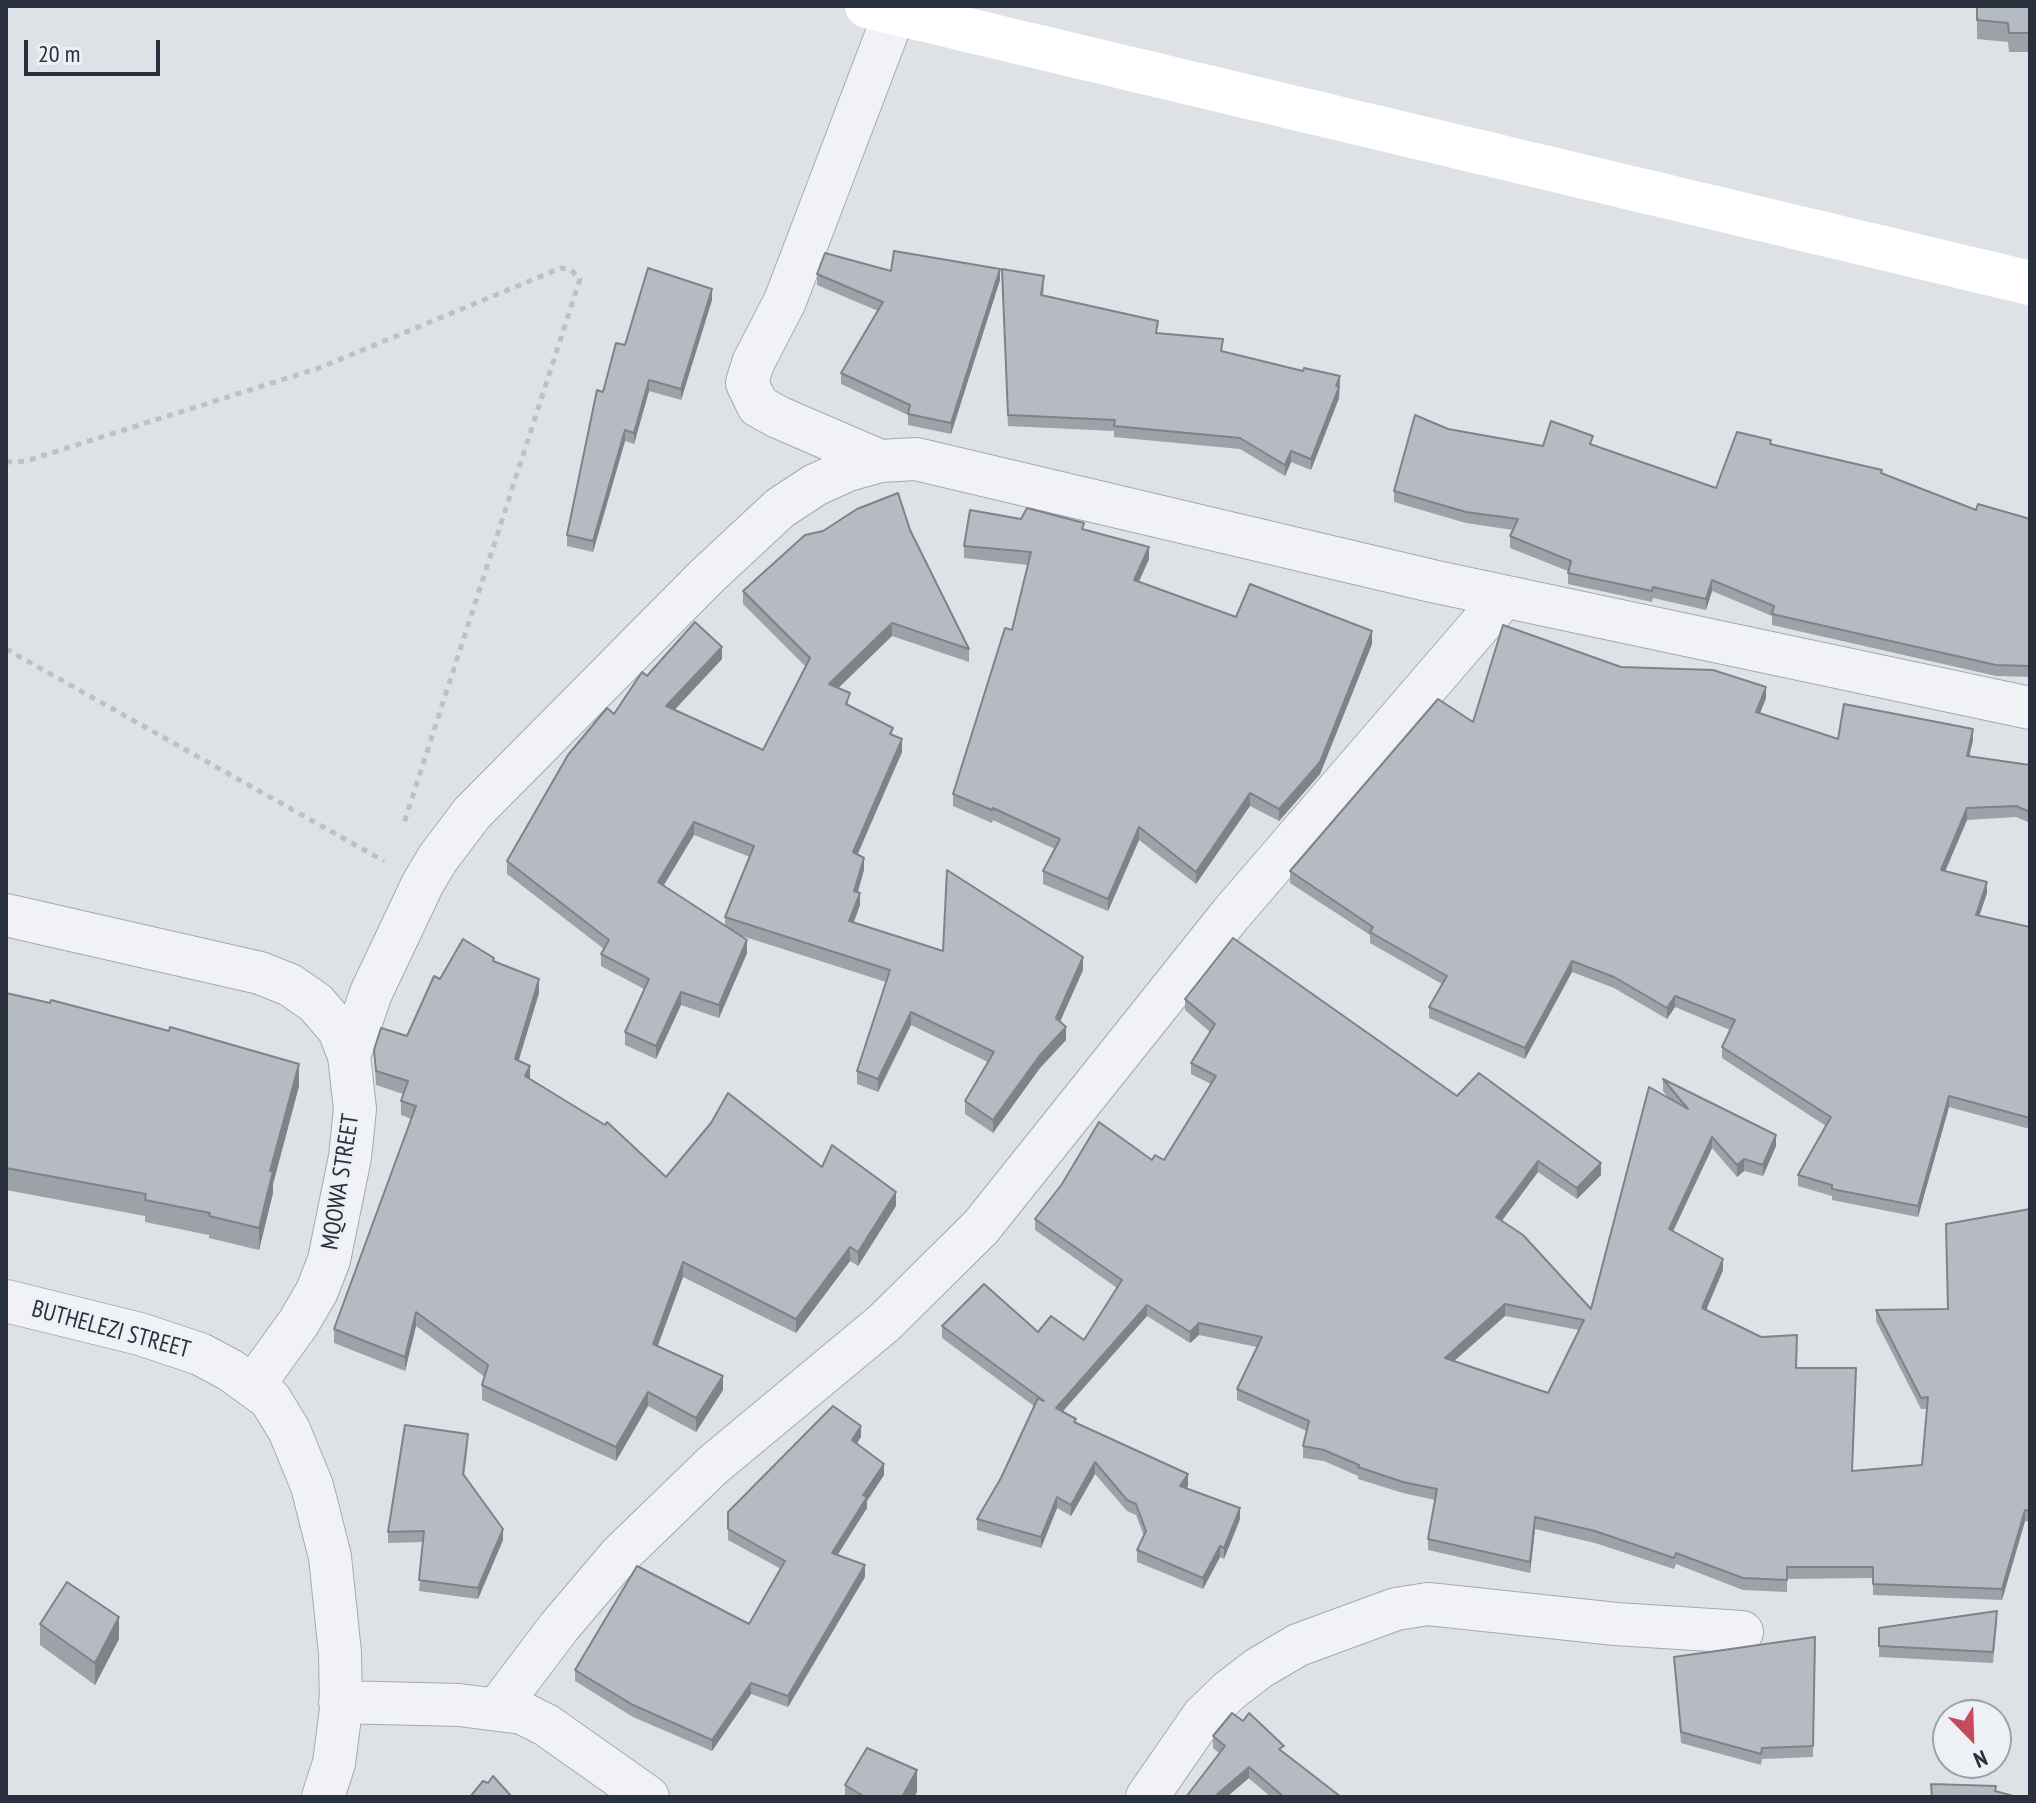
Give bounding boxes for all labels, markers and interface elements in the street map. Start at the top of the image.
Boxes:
scale bar [28,24,164,74]
text: 20 m [38,38,80,69]
street label: MQOWA STREET [316,1112,366,1252]
street label: BUTHELEZI STREET [29,1295,193,1365]
north arrow [1932,1699,2012,1779]
text: N [1970,1744,1992,1774]

